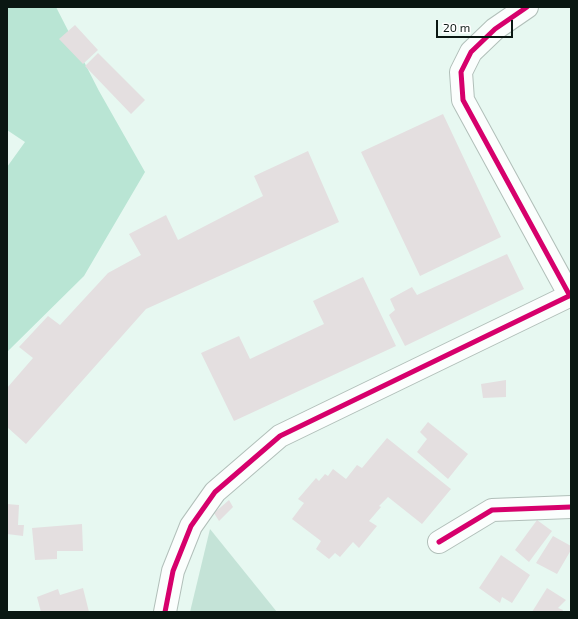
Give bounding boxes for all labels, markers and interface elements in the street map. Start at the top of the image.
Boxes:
scale bar [438,12,515,38]
text: 20 m [443,20,470,34]

